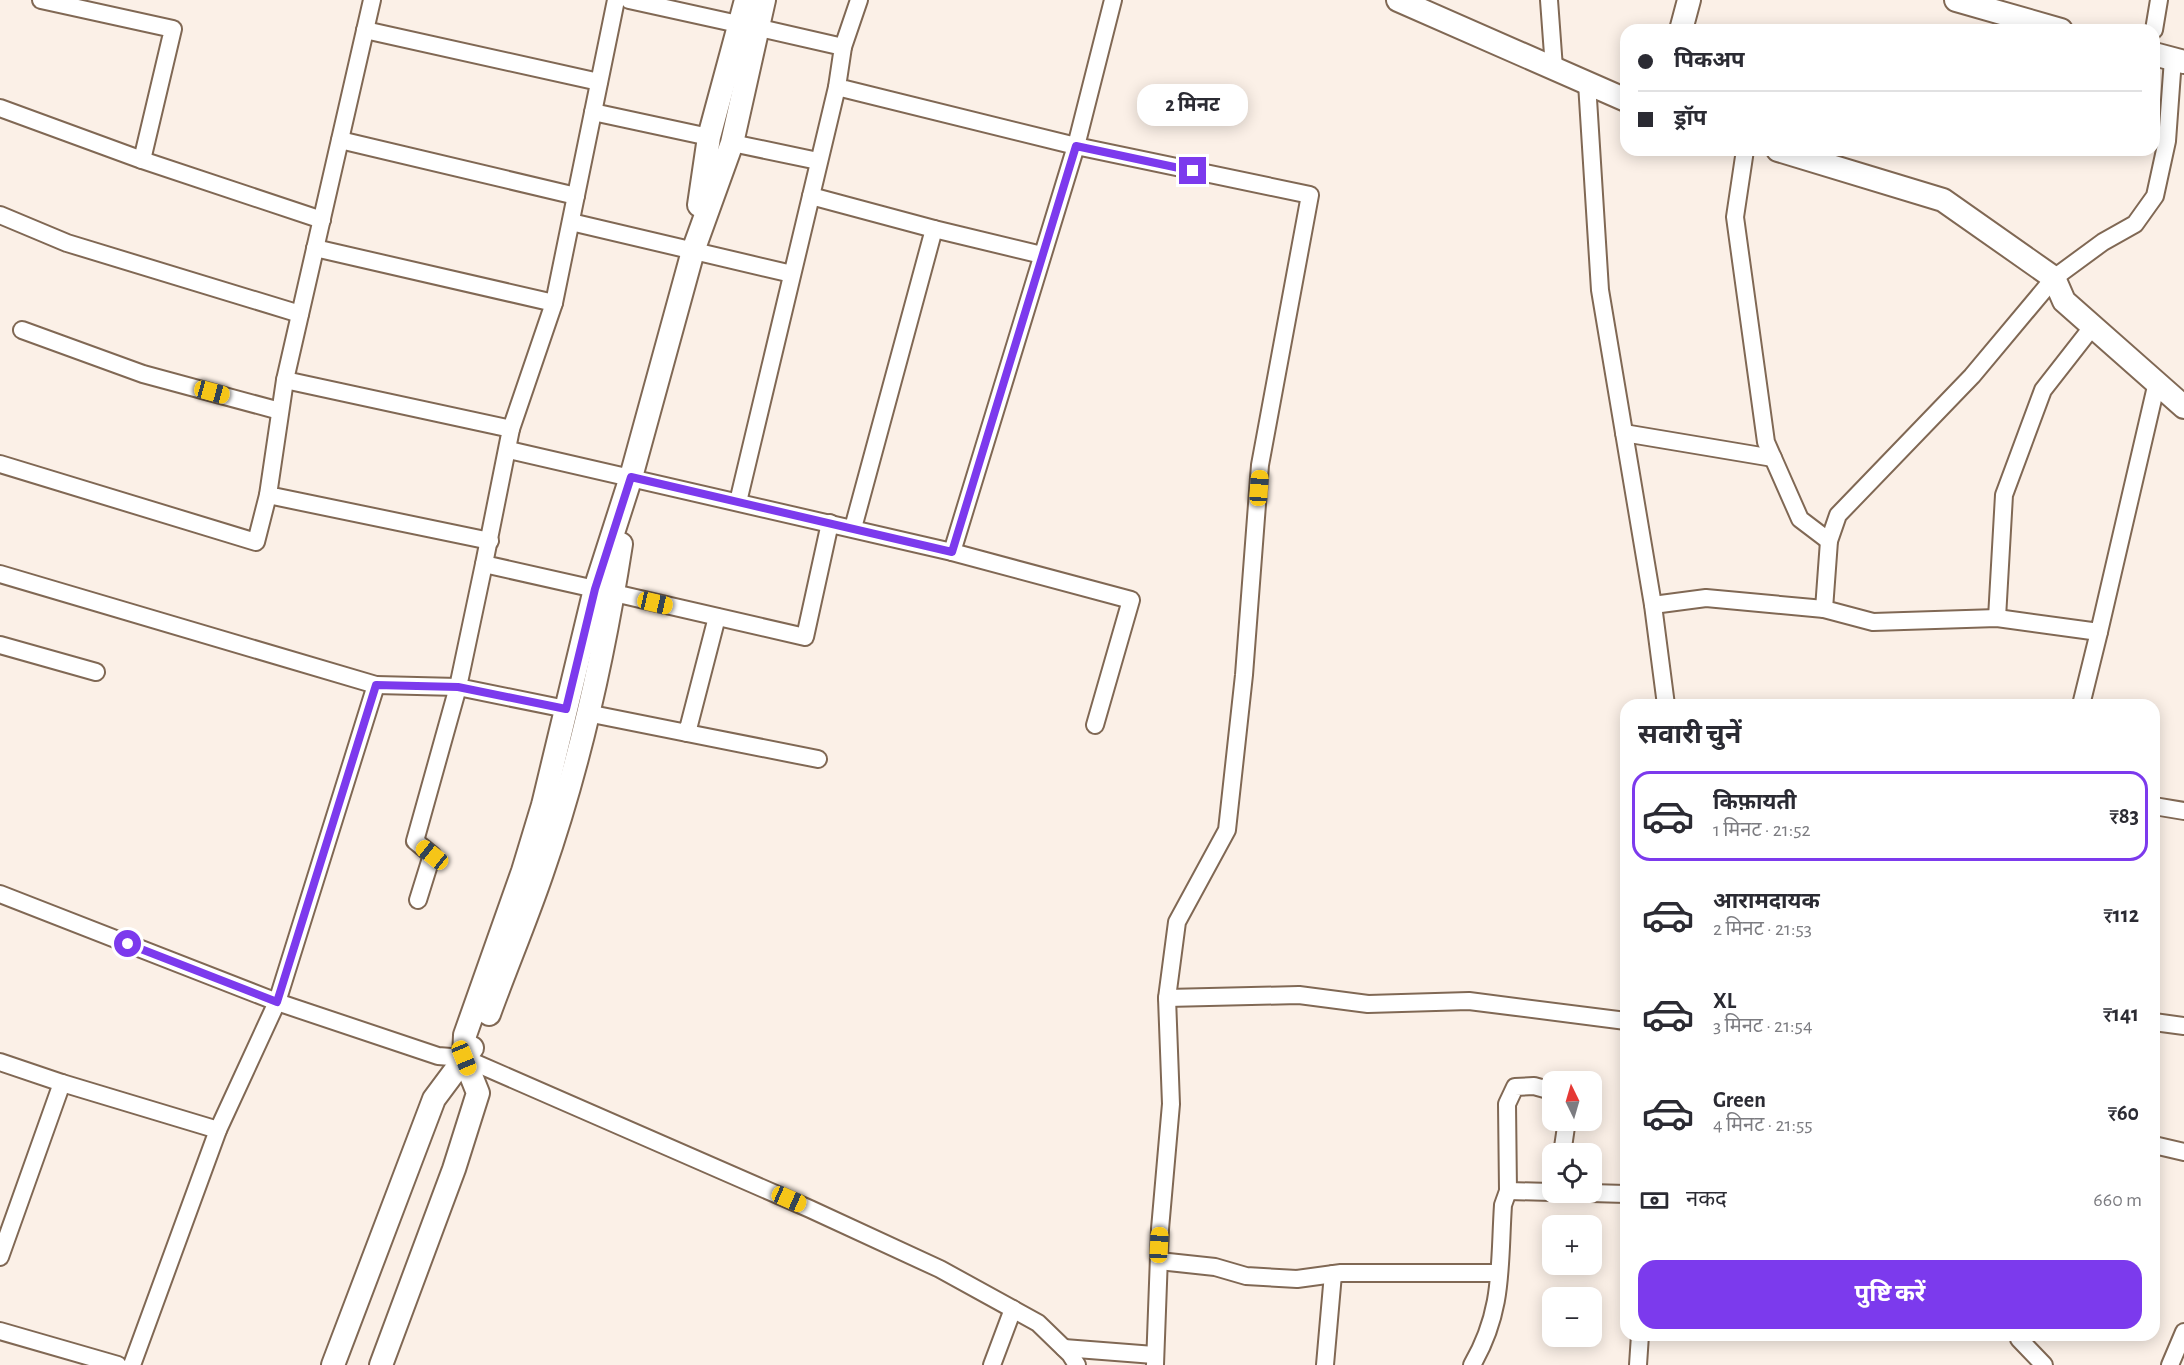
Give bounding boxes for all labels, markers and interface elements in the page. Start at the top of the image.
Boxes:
text: पिकअप [1674,49,1745,71]
callout: 2 मिनट [1138,84,1248,126]
text: 2 मिनट [1165,95,1220,115]
text: ड्रॉप [1674,107,1707,129]
route end [1179,157,1206,184]
car [192,379,232,405]
car [1249,469,1269,507]
car [635,590,675,616]
text: सवारी चुनें [1638,721,1741,748]
icon: car [1641,789,1695,843]
text: किफ़ायती [1713,791,1797,813]
text: ₹83 [2109,805,2139,827]
text: 1 मिनट · 21:52 [1713,820,1811,840]
car [412,837,452,873]
icon: car [1641,888,1695,942]
text: आरामदायक [1713,890,1820,912]
text: ₹112 [2104,904,2139,926]
text: 2 मिनट · 21:53 [1713,919,1812,939]
route start [114,930,141,957]
icon: car [1641,987,1695,1041]
text: XL [1713,990,1736,1012]
text: ₹141 [2103,1003,2139,1025]
text: 3 मिनट · 21:54 [1713,1016,1813,1036]
car [449,1038,479,1078]
north arrow [1542,1071,1602,1131]
map controls [1542,1071,1602,1347]
icon: car [1641,1086,1695,1140]
text: Green [1713,1089,1766,1111]
text: ₹60 [2108,1102,2139,1124]
text: 4 मिनट · 21:55 [1713,1115,1813,1135]
button: locate [1542,1143,1602,1203]
car [769,1183,809,1215]
icon: cash [1638,1184,1671,1217]
text: नकद [1686,1188,1727,1210]
text: 660 m [2093,1190,2142,1210]
button: + [1542,1215,1602,1275]
car [1149,1227,1169,1263]
button: पुष्टि करें [1638,1260,2142,1329]
button: − [1542,1287,1602,1347]

